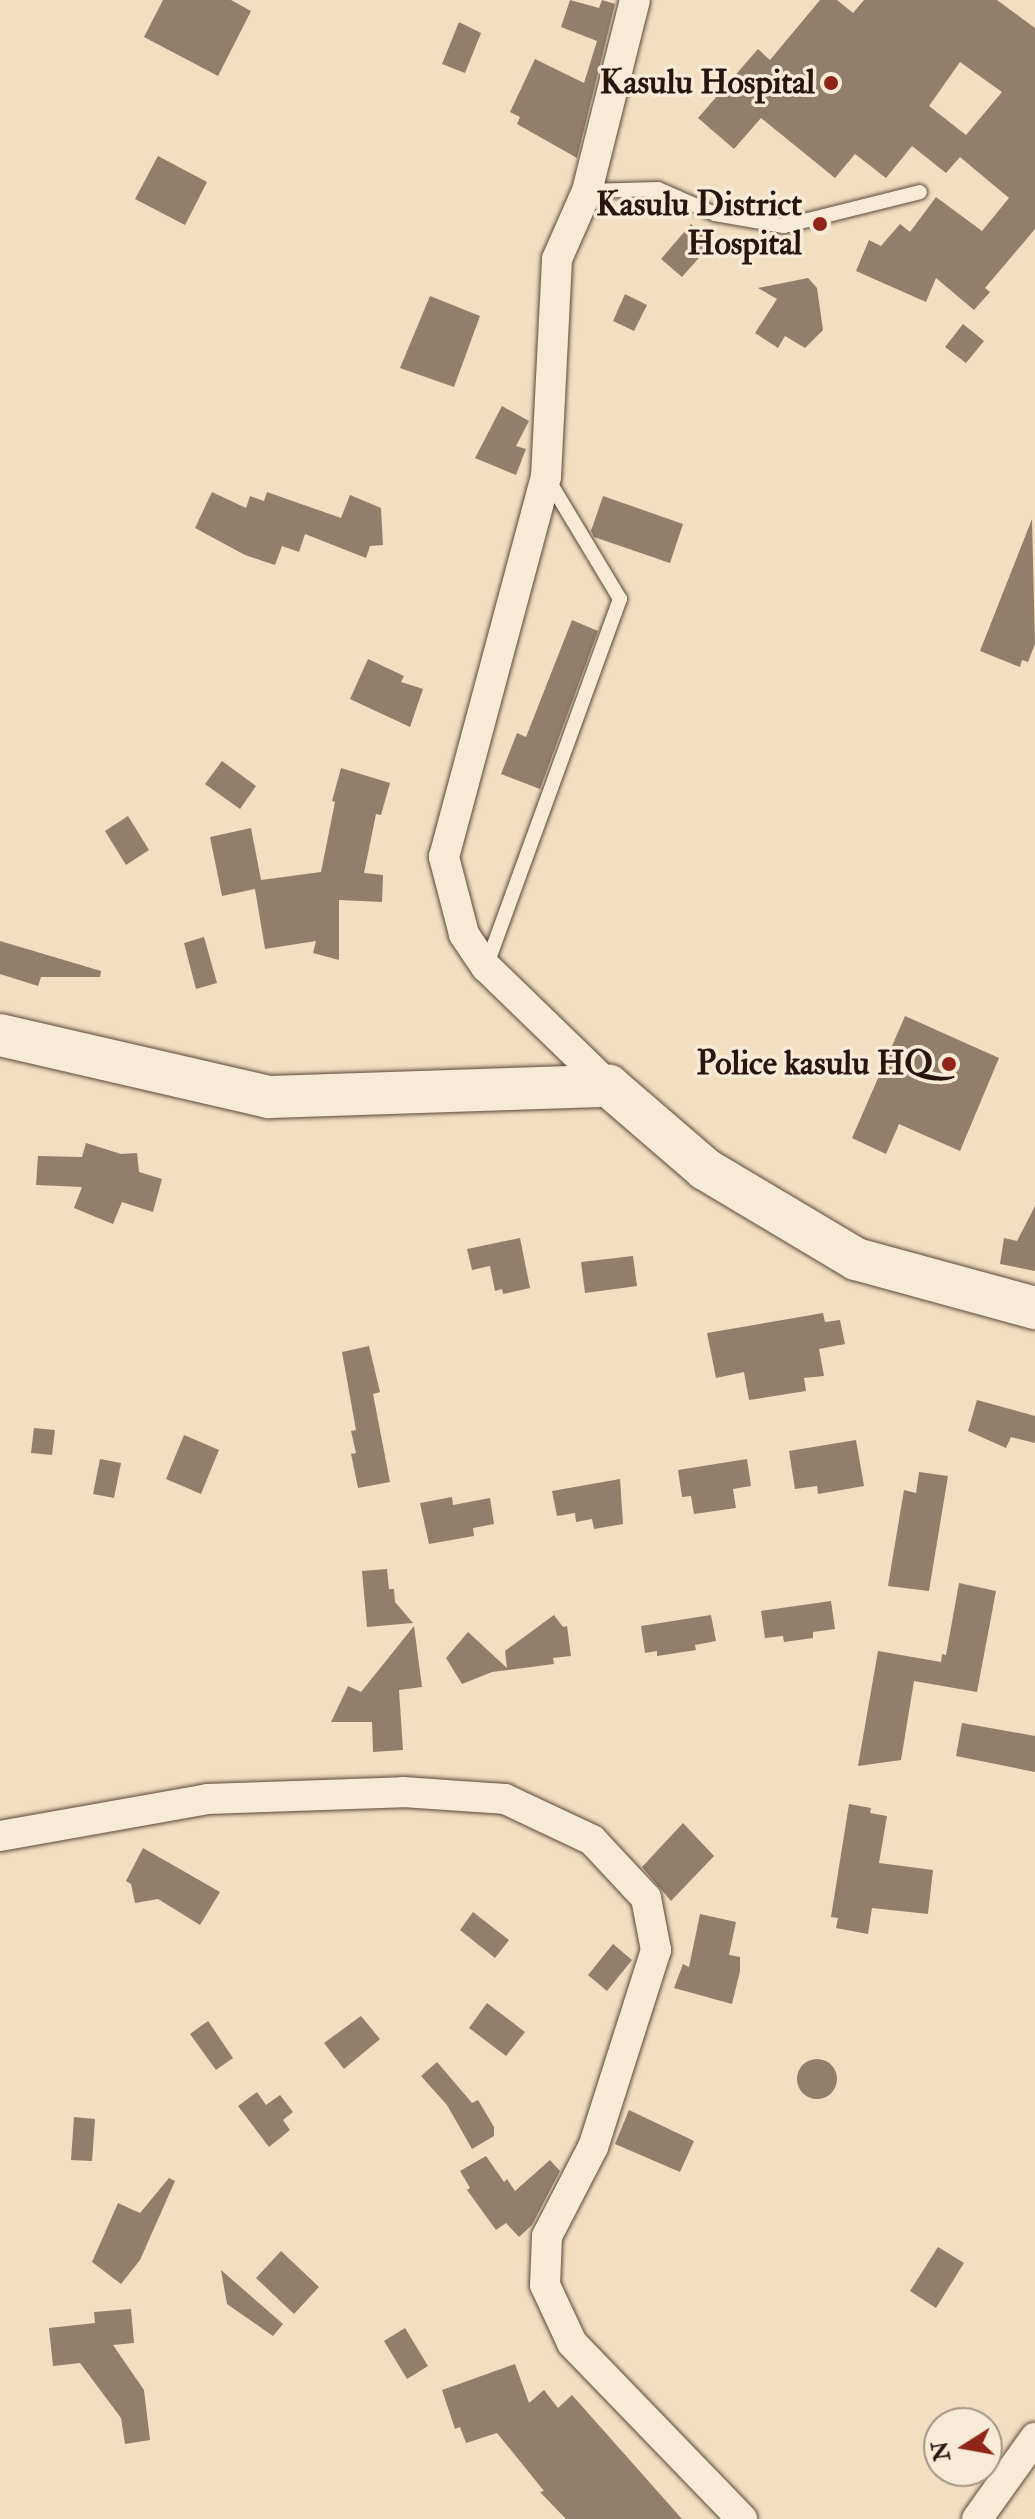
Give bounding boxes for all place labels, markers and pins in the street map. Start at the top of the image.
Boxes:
place label: Kasulu Hospital [600,63,815,103]
marker: Kasulu Hospital [822,74,840,92]
place label: Kasulu District Hospital [596,184,802,264]
marker: Kasulu District Hospital [809,213,831,235]
place label: Police kasulu HQ [696,1044,933,1084]
marker: Police kasulu HQ [940,1055,958,1073]

